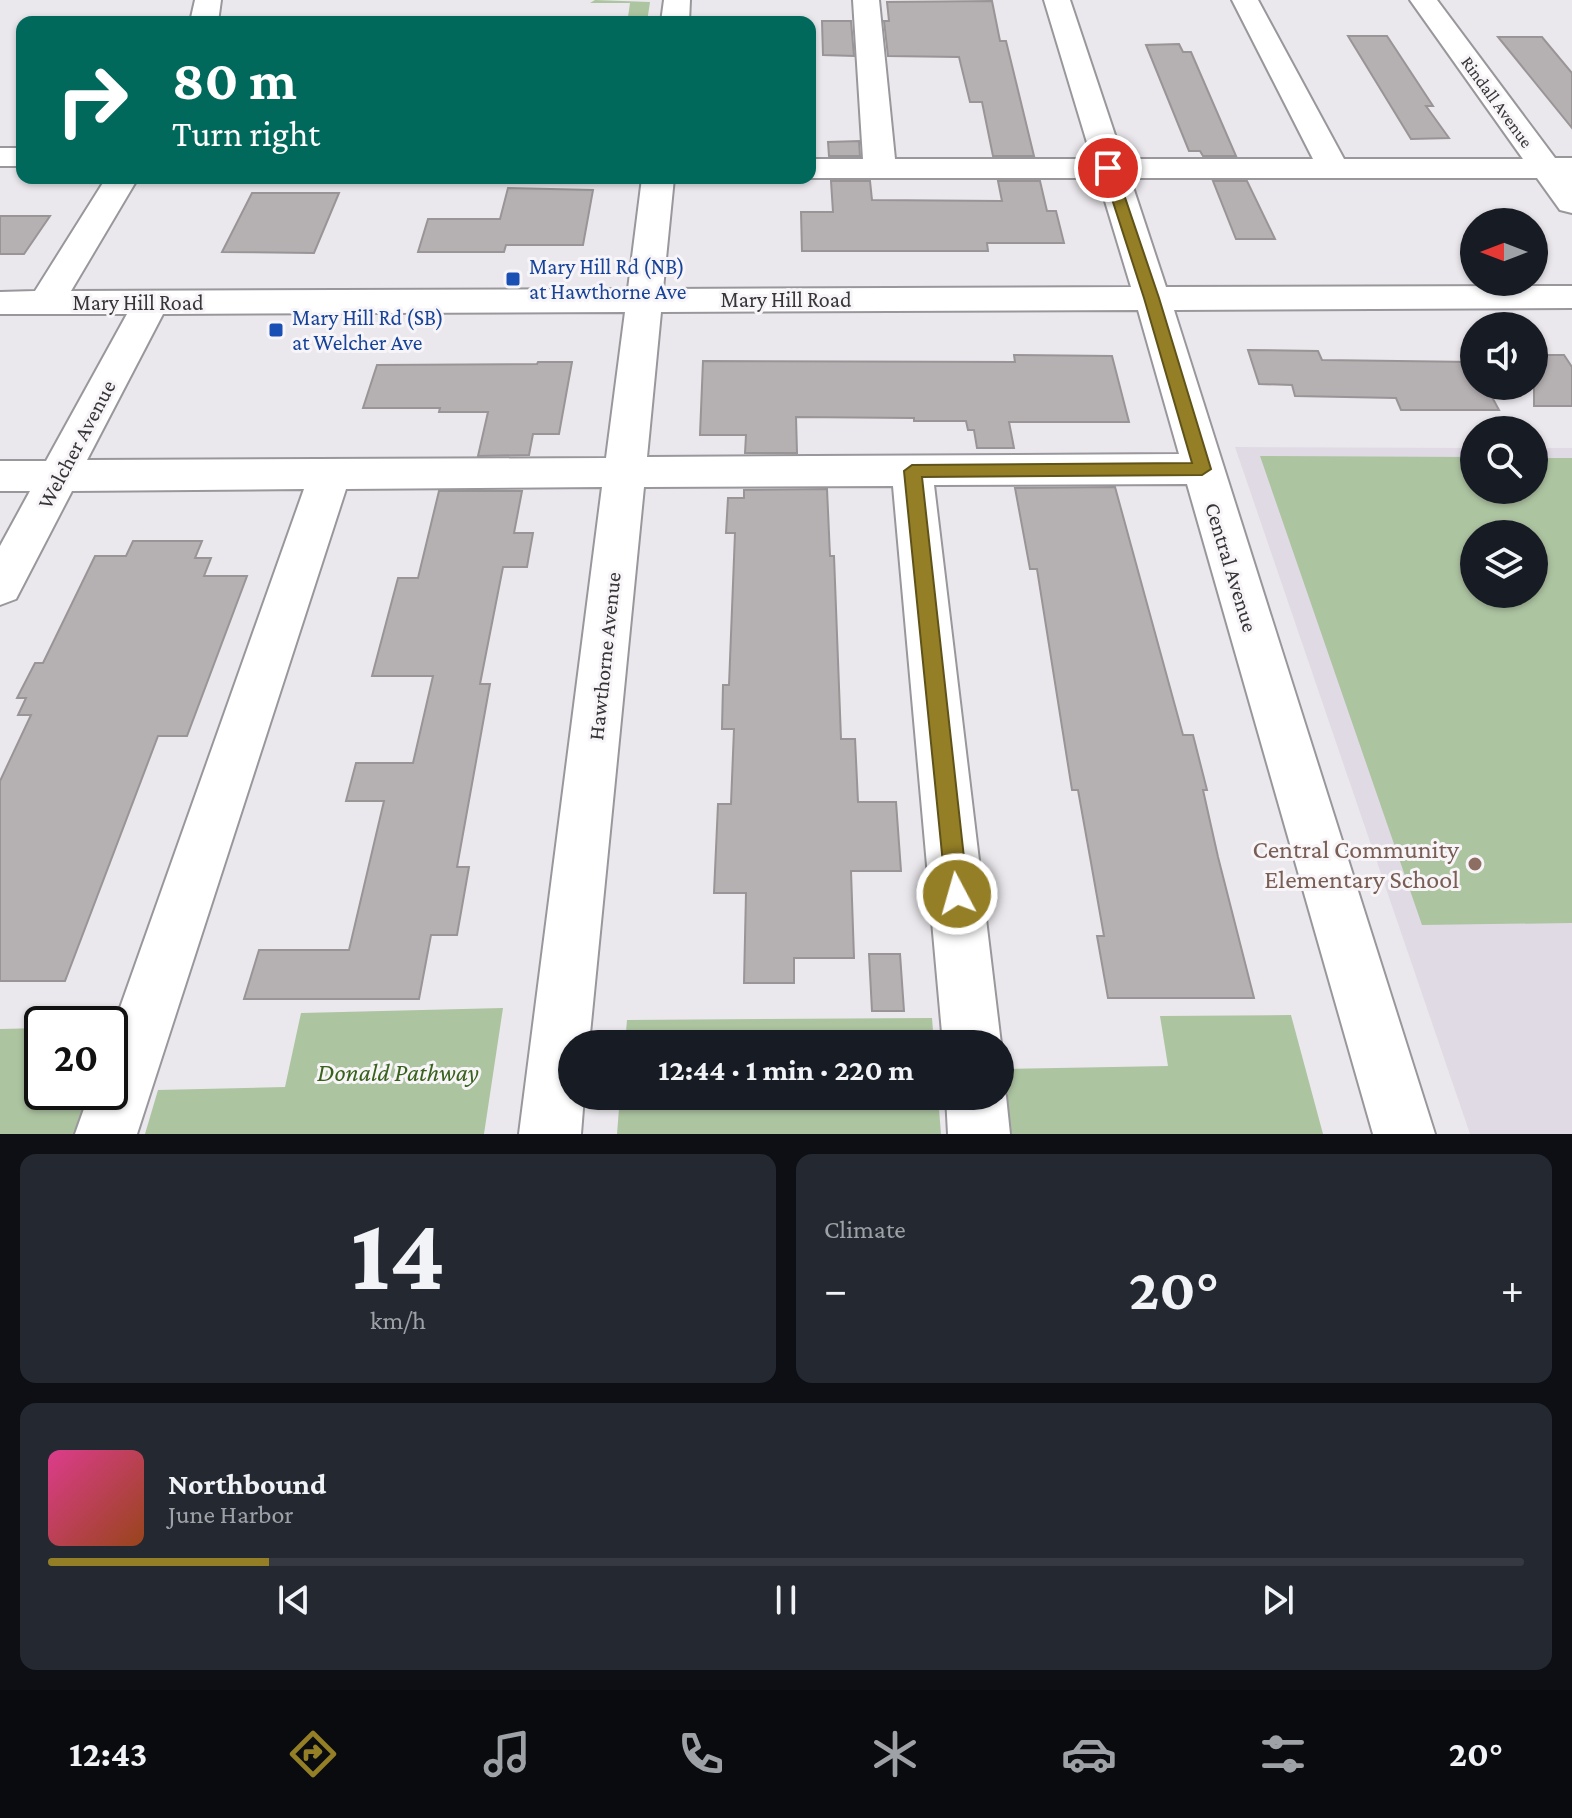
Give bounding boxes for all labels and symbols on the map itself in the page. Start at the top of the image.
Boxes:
street label: Rindall Avenue [1457,52,1537,152]
pin [1074,134,1142,202]
north arrow [1460,208,1548,296]
place label: Mary Hill Rd (NB) at Hawthorne Ave [529,254,686,304]
marker: Mary Hill Rd (NB) at Hawthorne Ave [504,270,522,288]
street label: Mary Hill Road [720,287,852,312]
street label: Mary Hill Road [72,290,204,315]
place label: Mary Hill Rd (SB) at Welcher Ave [292,305,444,355]
marker: Mary Hill Rd (SB) at Welcher Ave [267,321,285,339]
street label: Welcher Avenue [32,376,121,513]
street label: Central Avenue [1200,499,1263,635]
street label: Hawthorne Avenue [583,571,626,741]
place label: Central Community Elementary School [1252,835,1460,894]
position arrow [915,852,999,936]
marker: Central Community Elementary School [1466,855,1484,873]
speed limit sign: 20 [24,1006,128,1110]
park label: Donald Pathway [317,1058,479,1087]

